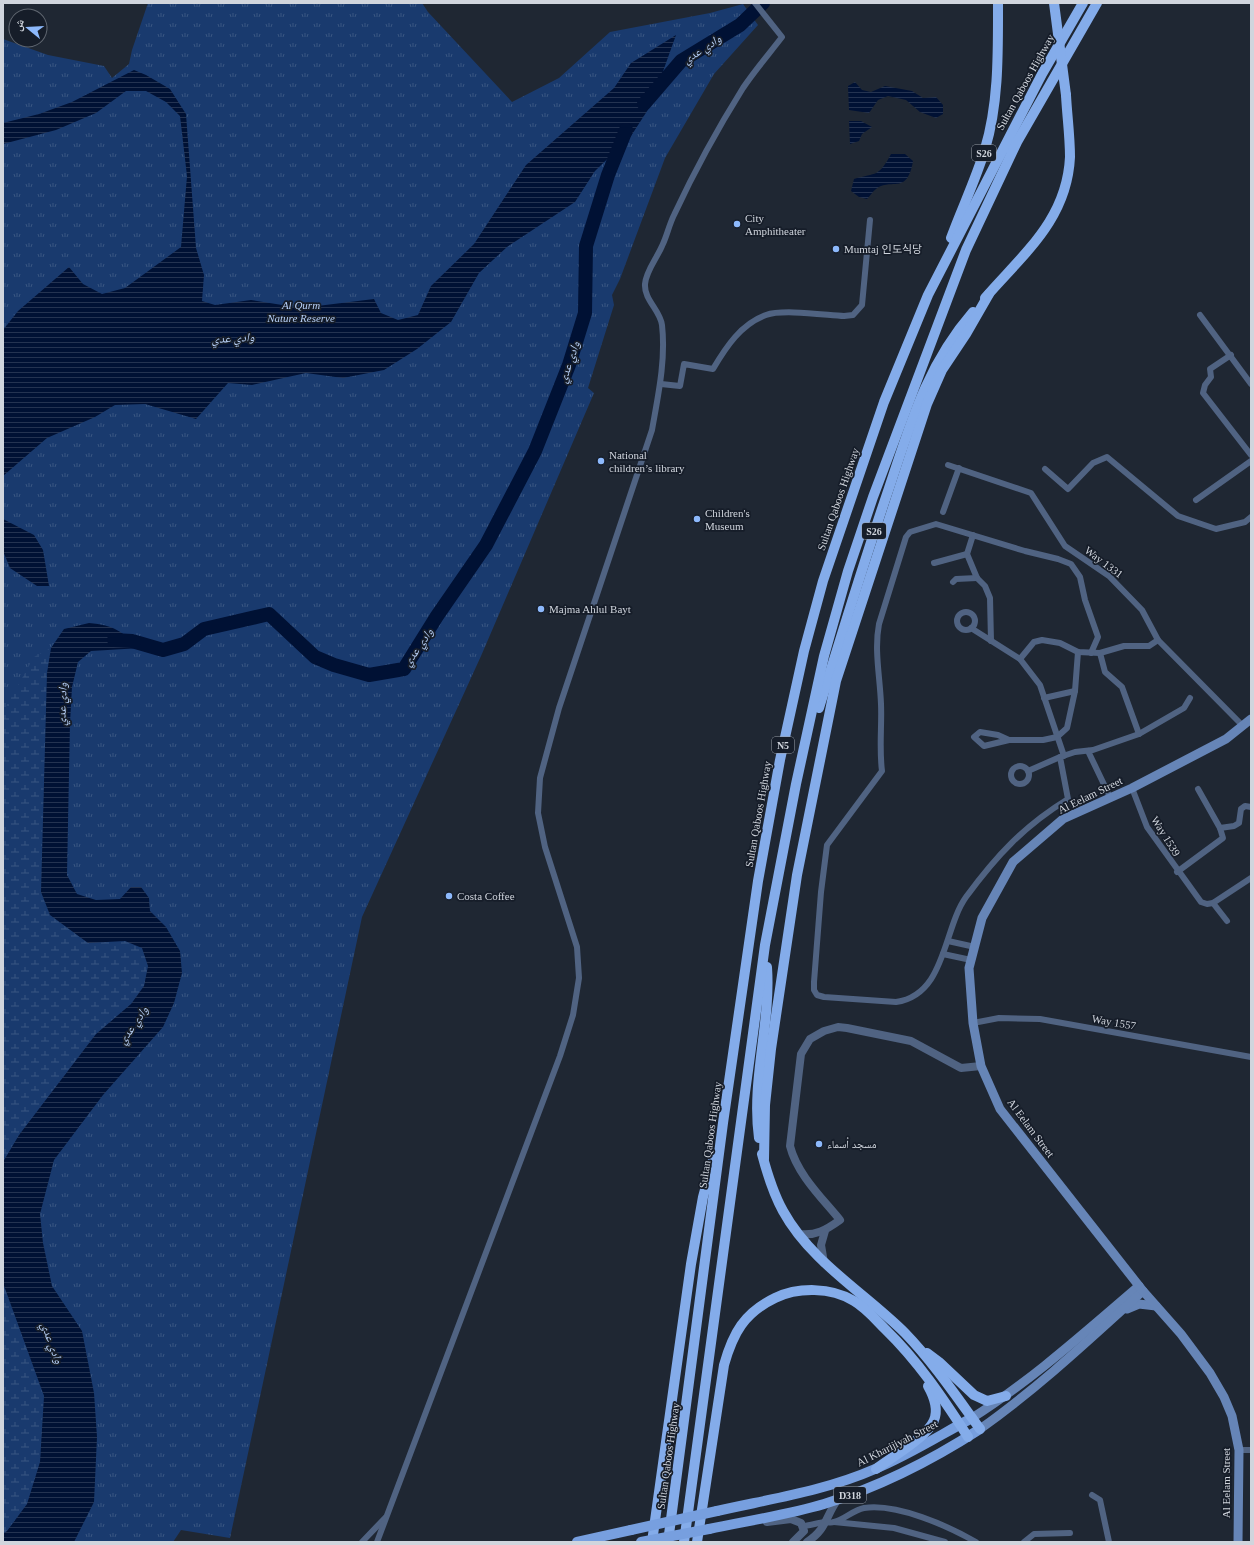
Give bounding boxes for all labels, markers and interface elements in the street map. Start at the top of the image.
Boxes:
north arrow [8,8,48,48]
text: ش [11,17,28,33]
water label: وادي عدي [680,31,726,69]
street label: Sultan Qaboos Highway [994,32,1057,132]
road number: S26 [972,145,996,161]
place label: City Amphitheater [745,212,806,237]
marker: City Amphitheater [732,219,742,229]
place label: Mumtaj 인도식당 [844,243,922,255]
marker: Mumtaj 인도식당 [831,244,841,254]
park label: Al Qurm Nature Reserve [266,299,335,324]
water label: وادي عدي [211,330,255,349]
water label: وادي عدي [555,339,586,386]
street label: Sultan Qaboos Highway [815,446,861,552]
place label: National children’s library [609,449,685,474]
marker: National children’s library [596,456,606,466]
place label: Children's Museum [705,507,750,532]
marker: Children's Museum [692,514,702,524]
road number: S26 [862,523,886,539]
street label: Way 1331 [1083,544,1125,580]
place label: Majma Ahlul Bayt [549,603,631,615]
marker: Majma Ahlul Bayt [536,604,546,614]
water label: وادي عدي [400,625,439,670]
water label: وادي عدي [54,682,73,726]
road number: N5 [772,737,794,753]
street label: Sultan Qaboos Highway [743,760,773,868]
street label: Al Eelam Street [1056,774,1124,816]
street label: Way 1539 [1149,814,1183,859]
place label: Costa Coffee [457,890,515,902]
marker: Costa Coffee [444,891,454,901]
water label: وادي عدي [115,1003,154,1048]
street label: Way 1557 [1091,1012,1138,1032]
street label: Sultan Qaboos Highway [697,1080,723,1189]
street label: Al Eelam Street [1005,1096,1057,1160]
place label: مسجد أسماء [827,1137,877,1150]
marker: مسجد أسماء [814,1139,824,1149]
water label: وادي عدي [35,1320,66,1367]
street label: Sultan Qaboos Highway [655,1401,681,1510]
street label: Al Kharijiyah Street [855,1417,939,1469]
street label: Al Eelam Street [1220,1448,1232,1518]
road number: D318 [834,1487,866,1503]

